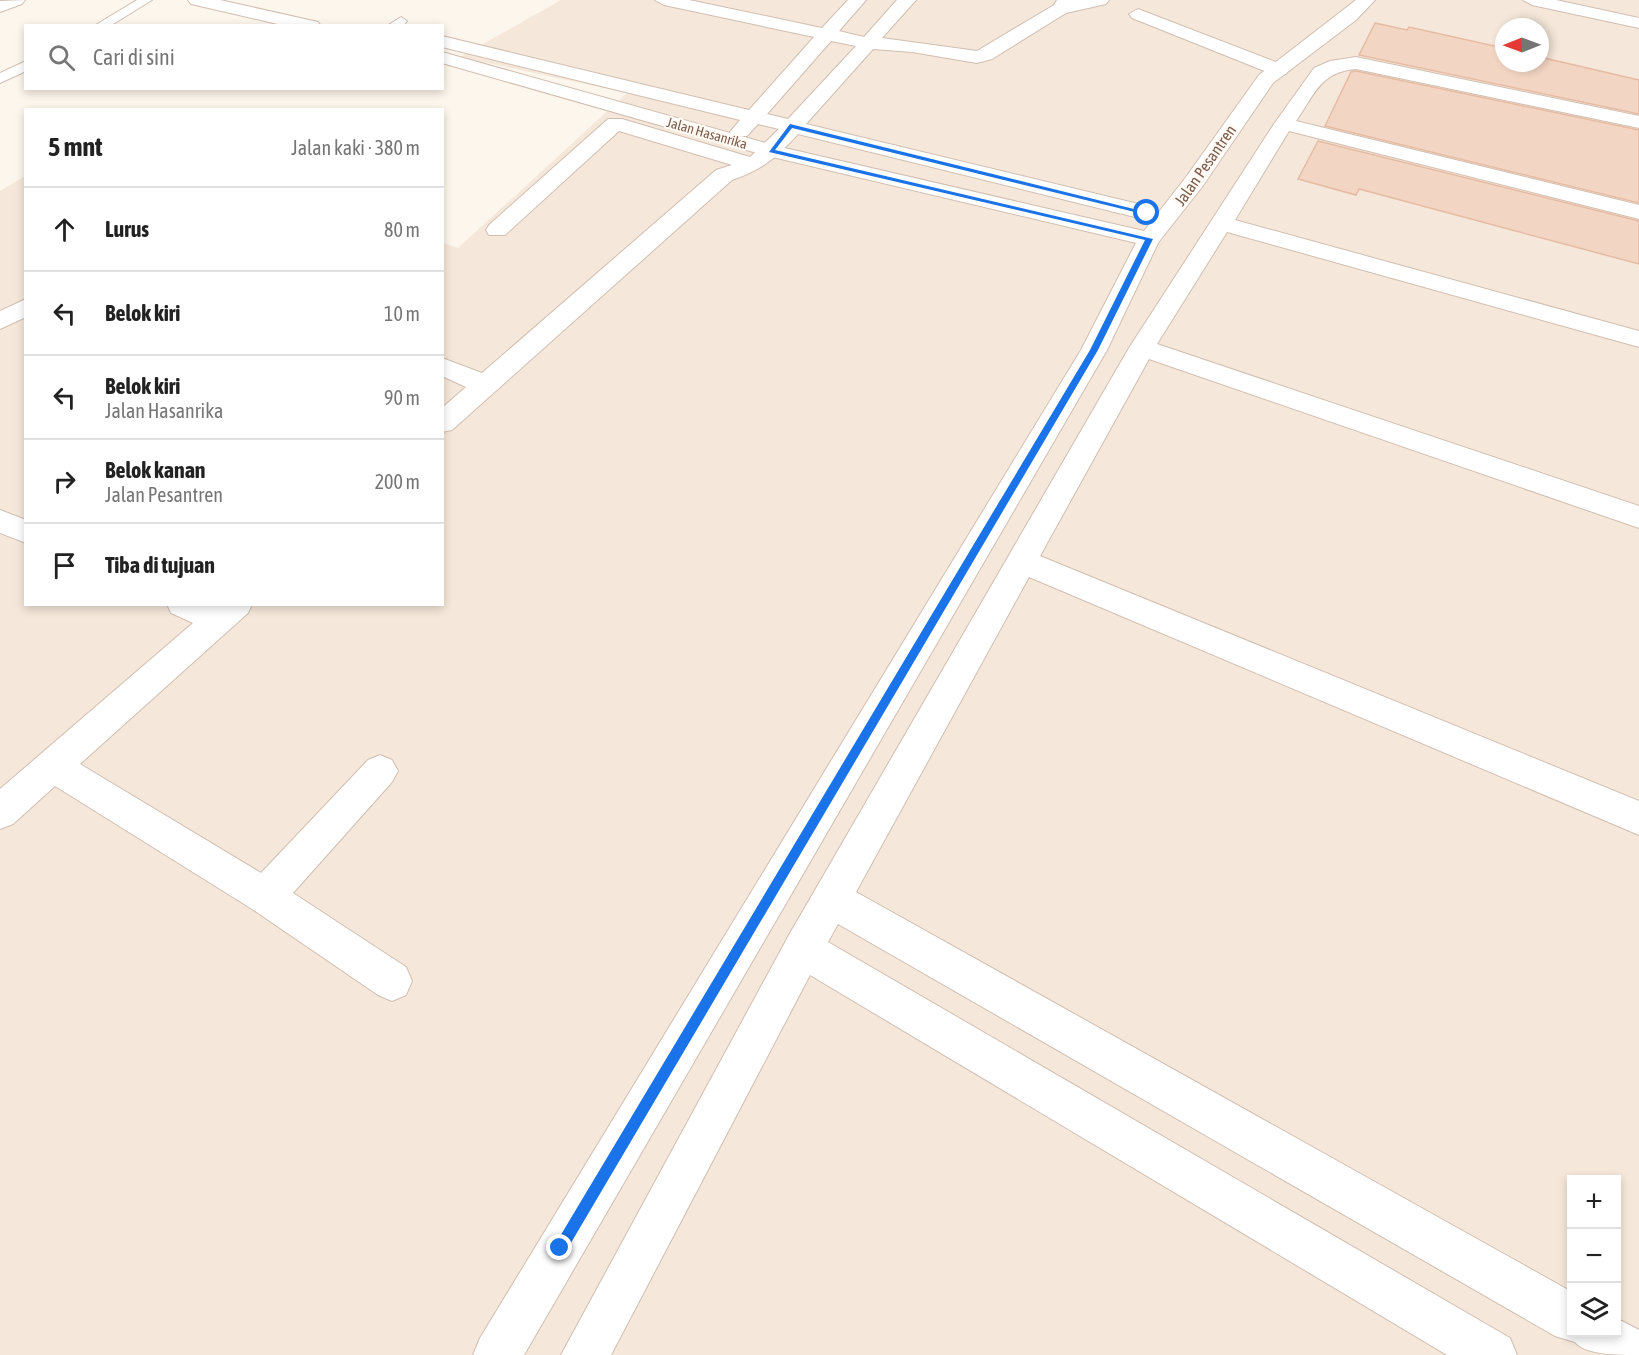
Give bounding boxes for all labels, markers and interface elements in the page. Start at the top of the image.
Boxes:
north arrow [1495,18,1549,72]
search box [24,24,444,90]
icon: search [45,41,78,74]
text: Cari di sini [93,44,175,70]
street label: Jalan Hasanrika [665,114,749,152]
street label: Jalan Pesantren [1171,121,1239,209]
text: 5 mnt [48,132,103,162]
text: Jalan kaki · 380 m [291,136,420,159]
route start [1133,199,1159,225]
icon: ahead [48,213,81,246]
text: Lurus [105,216,149,242]
text: 80 m [384,218,420,241]
icon: left [48,297,81,330]
text: Belok kiri [105,300,180,326]
text: 10 m [384,302,420,325]
text: Belok kiri [105,373,180,399]
icon: left [48,381,81,414]
text: 90 m [384,386,420,409]
text: Jalan Hasanrika [105,399,223,422]
text: Belok kanan [105,457,206,483]
icon: right [48,465,81,498]
text: 200 m [375,470,420,493]
text: Jalan Pesantren [105,483,223,506]
icon: arrive [48,549,81,582]
text: Tiba di tujuan [105,552,215,578]
map controls [1567,1175,1621,1337]
button: + [1567,1175,1621,1229]
button: − [1567,1229,1621,1283]
route end [546,1234,572,1260]
button: layers [1567,1283,1621,1337]

